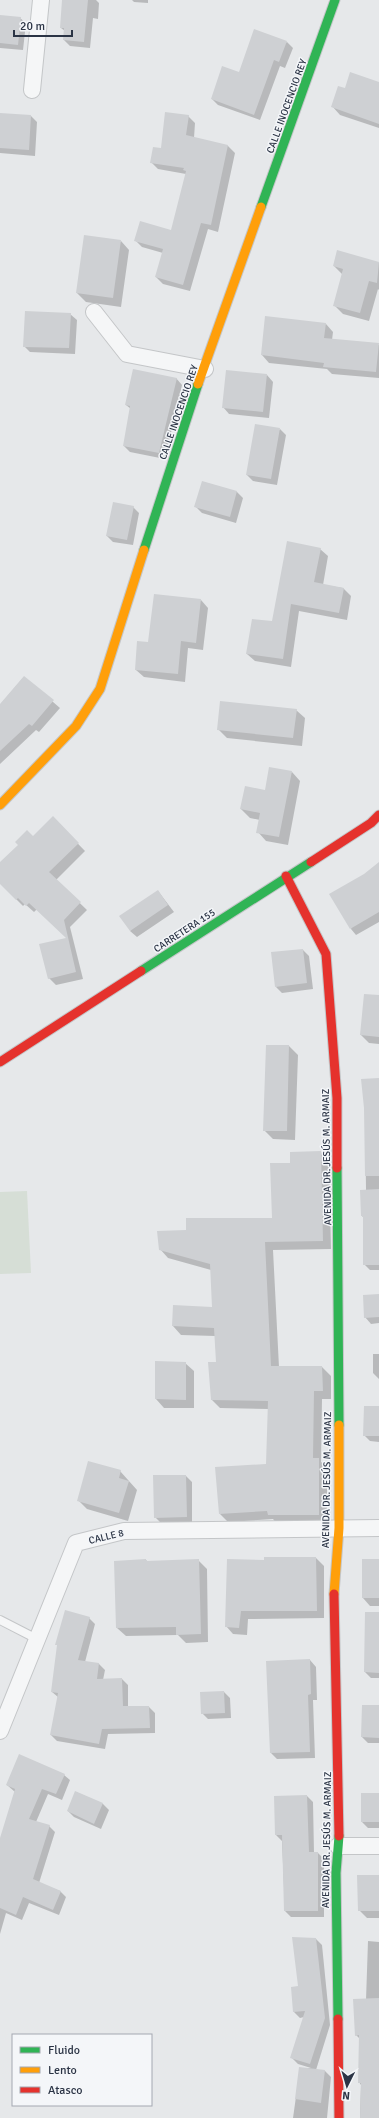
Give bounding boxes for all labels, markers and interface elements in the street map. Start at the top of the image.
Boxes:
scale bar [14,12,72,38]
text: 20 m [20,19,45,34]
street label: CALLE INOCENCIO REY [264,58,310,155]
street label: CALLE INOCENCIO REY [157,363,201,461]
street label: CARRETERA 155 [152,906,218,955]
street label: AVENIDA DR. JESÚS M. ARMAIZ [319,1088,334,1225]
street label: AVENIDA DR. JESÚS M. ARMAIZ [319,1411,334,1548]
street label: CALLE 8 [88,1527,125,1547]
street label: AVENIDA DR. JESÚS M. ARMAIZ [319,1771,334,1908]
legend [12,2034,152,2106]
text: Fluido [48,2043,80,2058]
text: Lento [48,2063,77,2078]
north arrow [327,2066,367,2106]
text: Atasco [48,2083,83,2098]
text: N [342,2089,351,2102]

